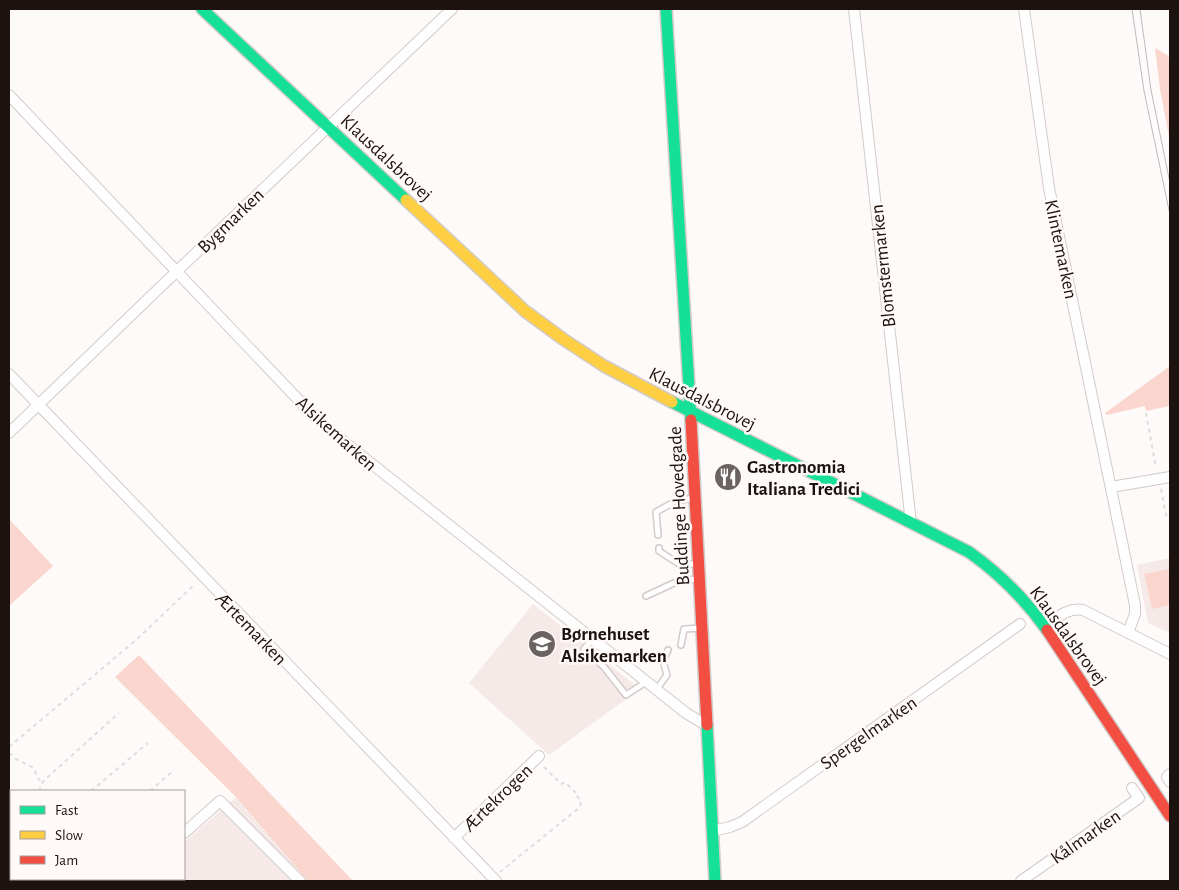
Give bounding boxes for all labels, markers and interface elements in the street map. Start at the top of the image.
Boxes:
street label: Klausdalsbrovej [337,111,435,205]
street label: Bygmarken [194,185,268,257]
street label: Klintemarken [1041,198,1080,301]
street label: Blomstermarken [868,203,899,328]
street label: Klausdalsbrovej [646,364,759,434]
street label: Alsikemarken [292,393,380,475]
street label: Buddinge Hovedgade [666,426,693,586]
place label: Gastronomia Italiana Tredici [747,458,860,499]
restaurant icon: Gastronomia Italiana Tredici [713,462,743,492]
street label: Klausdalsbrovej [1026,583,1110,689]
street label: Ærtemarken [211,588,290,669]
place label: Børnehuset Alsikemarken [561,625,667,666]
school or university icon: Børnehuset Alsikemarken [527,629,557,659]
street label: Spergelmarken [817,693,921,773]
street label: Ærtekrogen [459,761,536,836]
legend [10,790,185,880]
text: Fast [55,803,79,818]
street label: Kålmarken [1047,806,1124,868]
text: Slow [55,828,83,843]
text: Jam [55,853,78,868]

